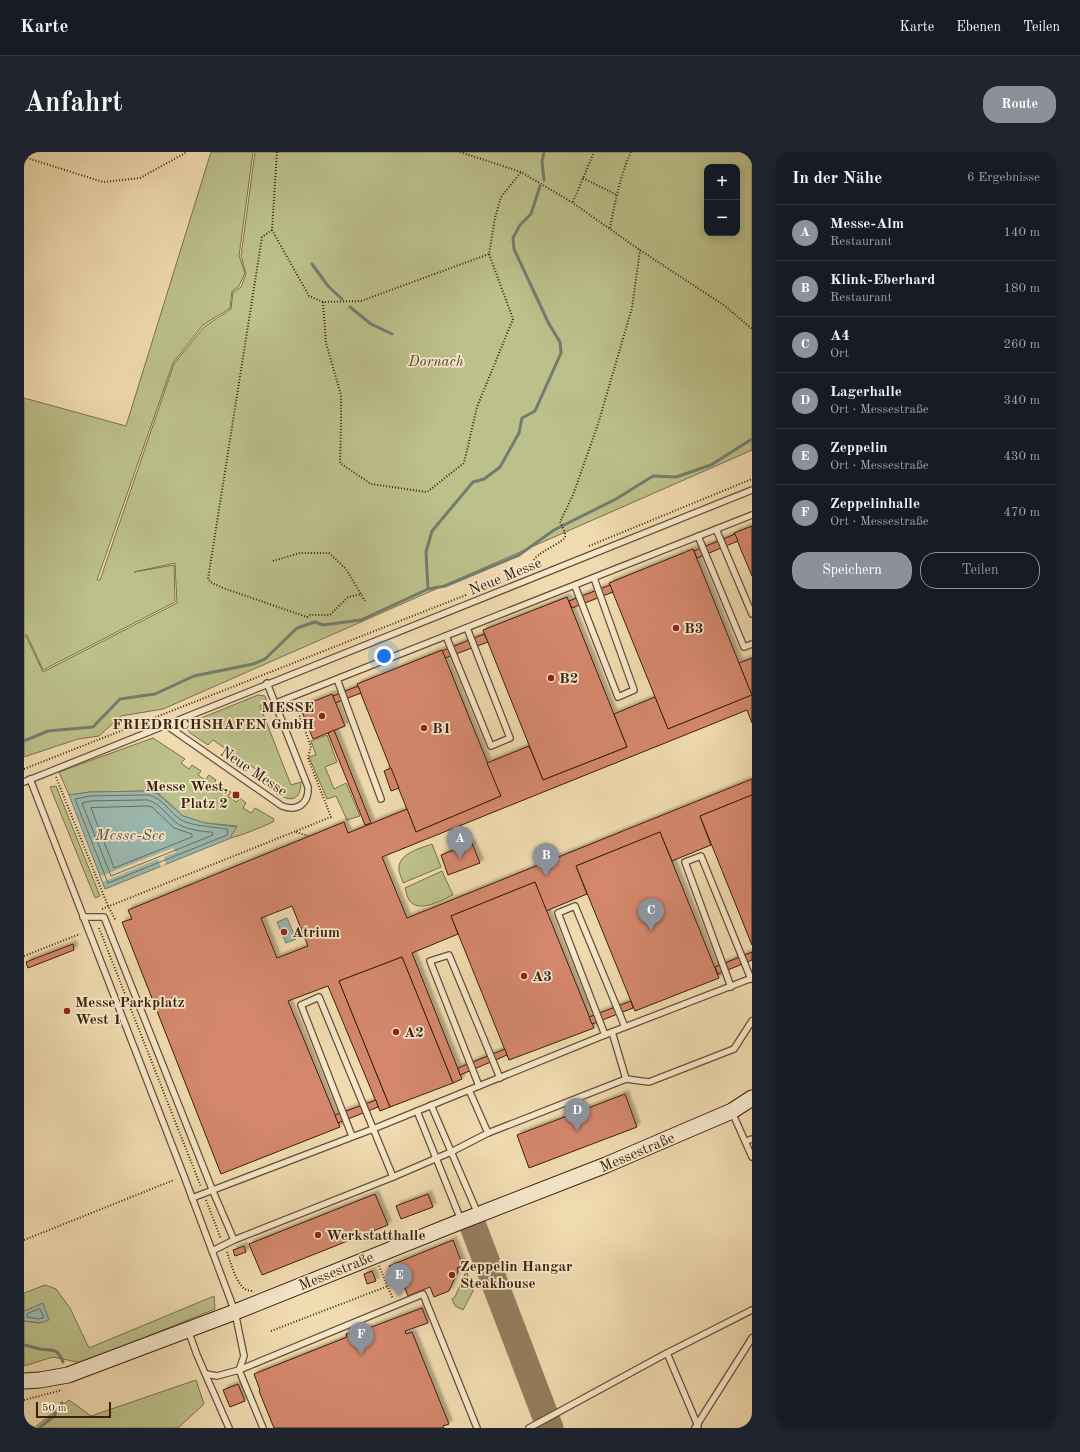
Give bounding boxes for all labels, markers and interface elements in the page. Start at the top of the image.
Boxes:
text: Karte [20,18,68,37]
text: Karte [900,20,934,34]
text: Ebenen [956,20,1001,34]
text: Teilen [1023,20,1060,34]
button: Route [983,86,1056,123]
text: Anfahrt [24,90,123,118]
map controls [704,164,740,236]
button: + [704,164,740,200]
text: In der Nähe [792,170,882,187]
text: 6 Ergebnisse [967,171,1040,184]
button: − [704,200,740,236]
text: Messe-Alm [830,217,904,232]
text: A [800,226,810,239]
text: 140 m [1003,226,1040,239]
text: Restaurant [830,235,892,248]
text: Klink-Eberhard [830,273,935,288]
text: B [800,282,810,295]
text: 180 m [1003,282,1040,295]
text: Restaurant [830,291,892,304]
text: A4 [830,329,850,344]
text: C [801,338,809,351]
text: 260 m [1003,338,1040,351]
text: Ort [830,347,849,360]
park label: Dornach [407,355,464,370]
text: Lagerhalle [830,385,902,400]
text: D [800,394,810,407]
text: 340 m [1003,394,1040,407]
text: Ort · Messestraße [830,403,929,416]
text: Zeppelin [830,441,888,456]
text: E [801,450,809,463]
text: 430 m [1003,450,1040,463]
text: Ort · Messestraße [830,459,929,472]
text: Zeppelinhalle [830,497,920,512]
text: F [801,506,809,519]
text: 470 m [1003,506,1040,519]
text: Ort · Messestraße [830,515,929,528]
button: Speichern [792,552,912,589]
button: Teilen [920,552,1040,589]
street label: Neue Messe [467,556,544,599]
place label: B3 [684,622,703,637]
marker: B3 [671,623,681,633]
your location [374,646,394,666]
place label: B2 [559,672,578,687]
marker: B2 [546,673,556,683]
place label: MESSE FRIEDRICHSHAFEN GmbH [112,701,314,733]
marker: MESSE FRIEDRICHSHAFEN GmbH [317,711,327,721]
place label: B1 [432,722,451,737]
marker: B1 [419,723,429,733]
street label: Neue Messe [217,745,289,800]
place label: Messe West, Platz 2 [145,780,228,812]
marker: Messe West, Platz 2 [231,790,241,800]
pin: A [447,826,473,859]
water label: Messe-See [94,828,165,844]
pin: B [533,843,559,876]
pin: C [638,898,664,931]
place label: Atrium [292,926,340,941]
marker: Atrium [279,927,289,937]
place label: A3 [532,970,552,985]
marker: A3 [519,971,529,981]
place label: Messe Parkplatz West 1 [75,996,185,1028]
marker: Messe Parkplatz West 1 [62,1006,72,1016]
place label: A2 [404,1026,424,1041]
marker: A2 [391,1027,401,1037]
pin: D [564,1098,590,1131]
street label: Messestraße [598,1131,677,1176]
place label: Werkstatthalle [326,1229,425,1244]
marker: Werkstatthalle [313,1230,323,1240]
street label: Messestraße [297,1251,376,1294]
place label: Zeppelin Hangar Steakhouse [460,1260,573,1292]
pin: E [386,1263,412,1296]
marker: Zeppelin Hangar Steakhouse [447,1270,457,1280]
pin: F [348,1322,374,1355]
scale bar [36,1400,111,1419]
text: 50 m [42,1403,67,1414]

